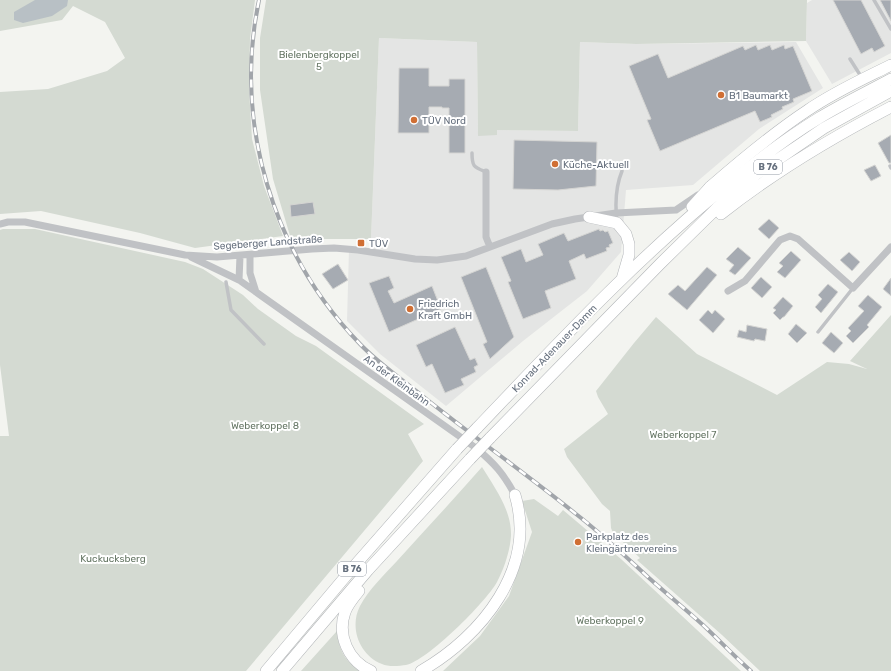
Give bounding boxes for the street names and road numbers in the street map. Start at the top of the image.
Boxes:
road number: B 76 [754,160,782,174]
street label: Segeberger Landstraße [213,233,323,253]
street label: Konrad-Adenauer-Damm [510,302,600,395]
street label: An der Kleinbahn [361,353,432,409]
road number: B 76 [338,562,366,576]

